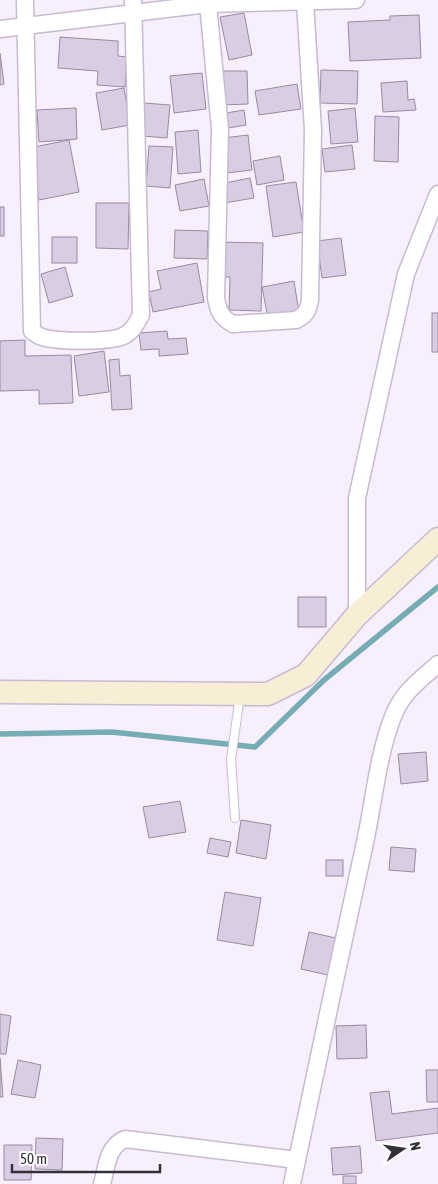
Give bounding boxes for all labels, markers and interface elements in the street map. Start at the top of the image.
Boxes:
north arrow [378,1124,428,1174]
text: N [407,1140,424,1152]
scale bar [12,1142,160,1174]
text: 50 m [20,1150,47,1167]

